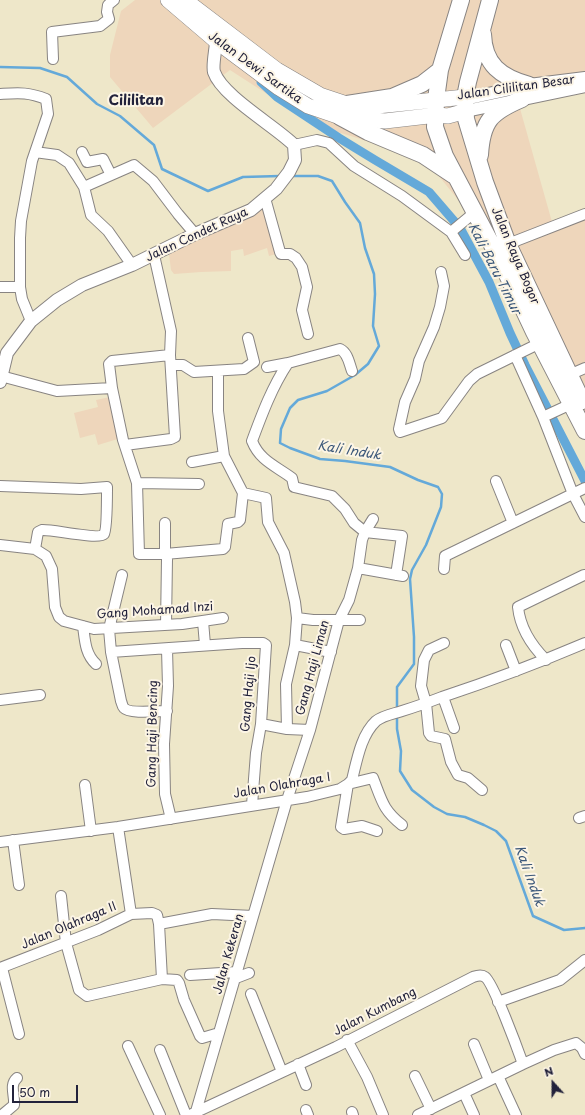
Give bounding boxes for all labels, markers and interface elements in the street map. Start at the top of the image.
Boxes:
street label: Jalan Dewi Sartika [205,29,305,107]
street label: Jalan Cililitan Besar [456,73,576,103]
district label: Cililitan [108,93,164,109]
street label: Jalan Condet Raya [144,205,250,265]
street label: Jalan Raya Bogor [488,205,542,307]
water label: Kali Baru Timur [464,221,524,317]
water label: Kali Induk [316,438,382,464]
street label: Gang Mohamad Inzi [96,600,214,622]
street label: Gang Haji Liman [293,619,333,717]
street label: Gang Haji Ijo [239,655,259,733]
street label: Gang Haji Bencing [145,680,161,788]
street label: Jalan Olahraga I [232,770,332,802]
water label: Kali Induk [511,843,547,909]
street label: Jalan Olahraga II [19,899,119,953]
street label: Jalan Kekeran [211,912,247,996]
street label: Jalan Kumbang [331,985,419,1039]
text: N [541,1062,556,1081]
north arrow [533,1063,573,1103]
scale bar [14,1077,80,1103]
text: 50 m [19,1083,50,1101]

